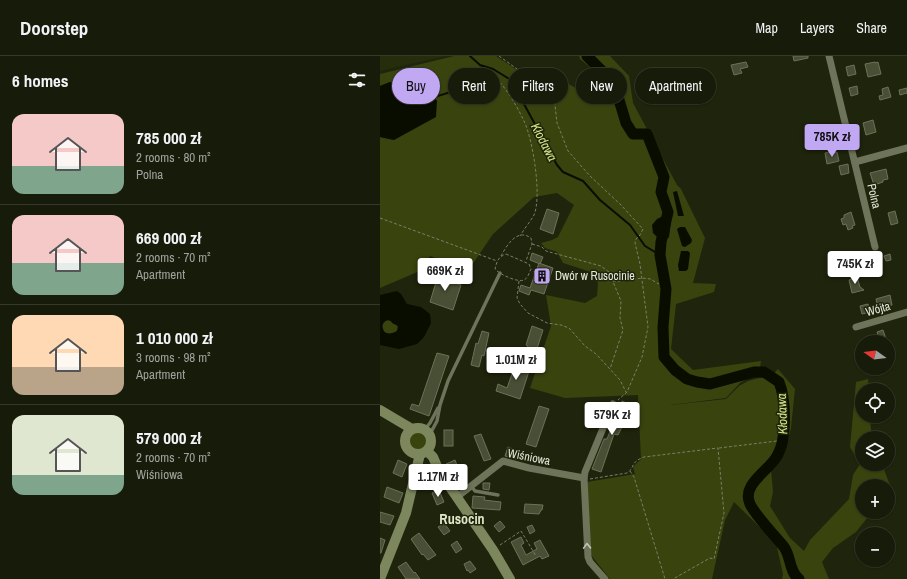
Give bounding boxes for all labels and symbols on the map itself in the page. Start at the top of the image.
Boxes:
water label: Kłodawa [527,120,561,164]
pin: 785K zł [795,124,869,158]
street label: Polna [863,182,885,211]
pin: 745K zł [818,251,892,285]
pin: 669K zł [408,258,482,292]
building icon: Dwór w Rusocinie [532,266,552,286]
place label: Dwór w Rusocinie [555,268,635,284]
street label: Wójta [864,298,893,320]
north arrow [855,335,895,375]
pin: 1.01M zł [475,347,557,381]
water label: Kłodawa [773,393,791,435]
pin: 579K zł [575,402,649,436]
street label: Wiśniowa [506,445,552,469]
pin: 1.17M zł [397,464,479,498]
district label: Rusocin [439,510,485,528]
one-way arrow [583,543,591,549]

